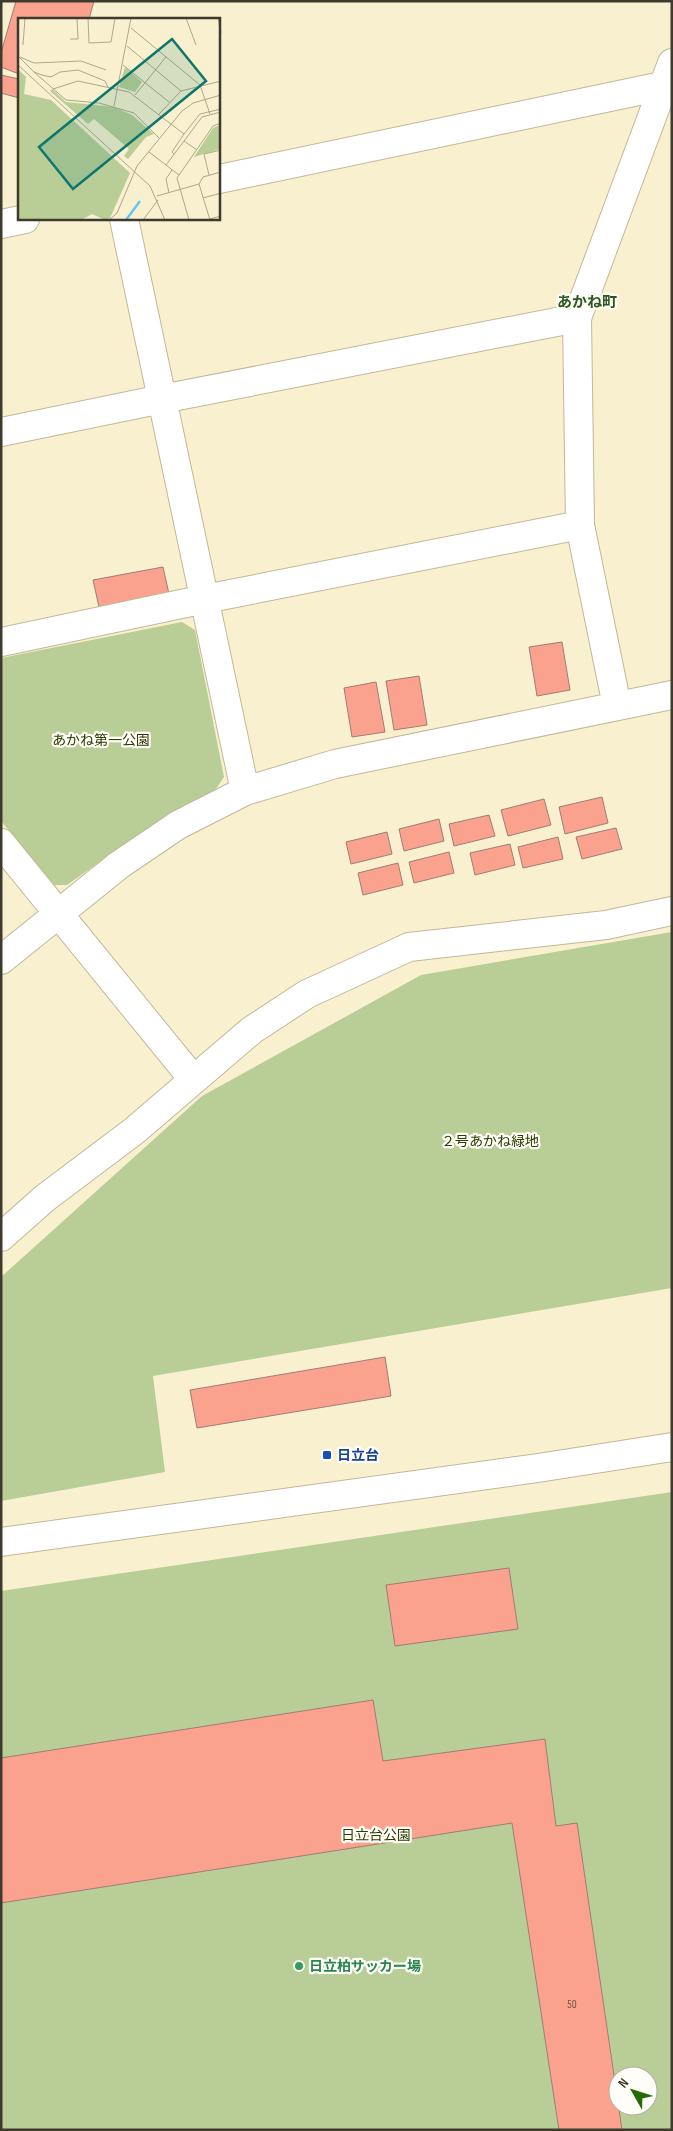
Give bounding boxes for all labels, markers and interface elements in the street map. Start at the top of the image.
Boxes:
inset map [18,18,220,220]
district label: あかね町 [557,293,617,312]
park label: あかね第一公園 [52,732,150,749]
park label: ２号あかね緑地 [441,1133,539,1150]
place label: 日立台 [337,1447,379,1464]
marker: 日立台 [321,1449,333,1461]
park label: 日立台公園 [341,1827,411,1844]
place label: 日立柏サッカー場 [309,1958,421,1975]
marker: 日立柏サッカー場 [293,1960,305,1972]
house number: 50 [567,1998,577,2011]
north arrow [608,2066,658,2116]
text: N [614,2075,632,2091]

